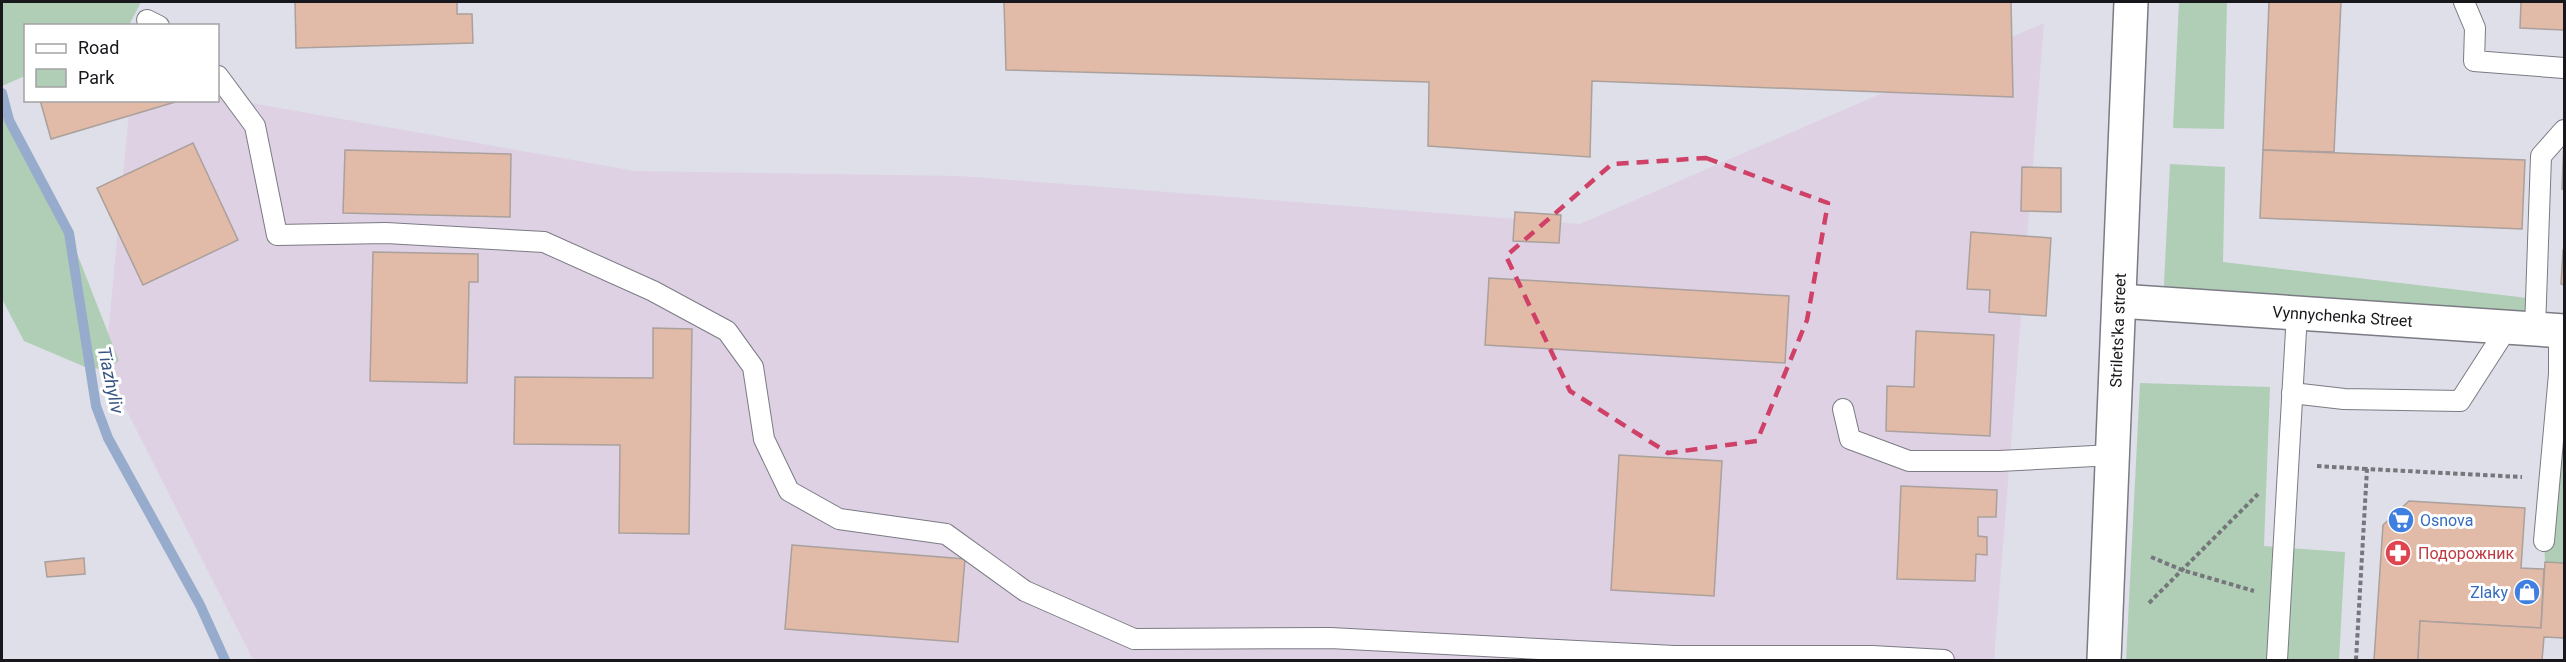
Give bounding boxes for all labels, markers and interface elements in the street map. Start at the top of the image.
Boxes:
legend [24,24,219,102]
text: Road [78,37,119,58]
text: Park [78,67,115,88]
street label: Strilets'ka street [2106,273,2129,388]
street label: Vynnychenka Street [2272,302,2413,330]
water label: Tiazhyliv [94,345,128,416]
supermarket icon: Osnova [2386,505,2416,535]
place label: Osnova [2420,511,2473,530]
pharmacy icon: Подорожник [2383,538,2413,568]
place label: Подорожник [2418,544,2514,563]
shop icon: Zlaky [2512,577,2542,607]
place label: Zlaky [2470,583,2508,602]

